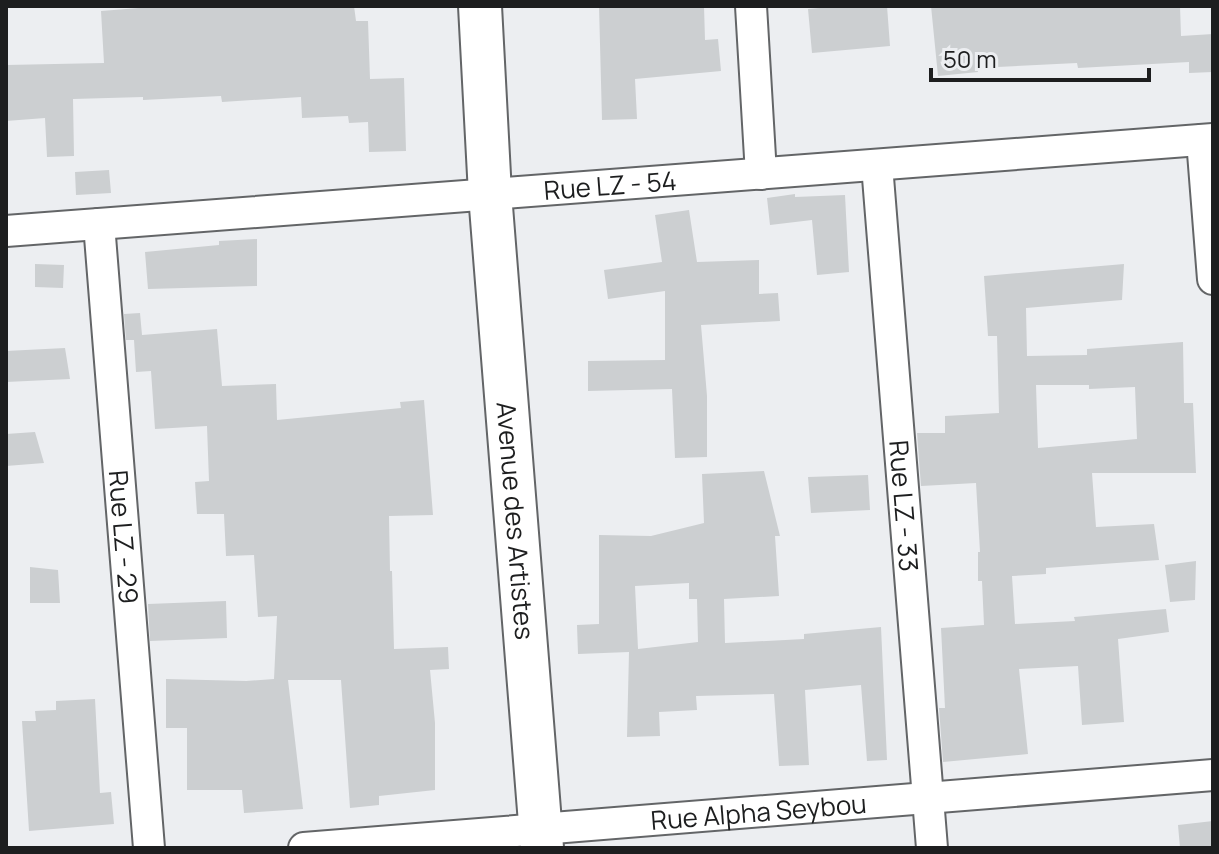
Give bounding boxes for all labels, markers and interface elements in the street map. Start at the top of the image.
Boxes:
scale bar [931,32,1149,82]
text: 50 m [943,42,997,75]
street label: Rue LZ - 54 [542,162,678,208]
street label: Avenue des Artistes [489,400,543,641]
street label: Rue LZ - 33 [881,439,928,573]
street label: Rue LZ - 29 [101,469,147,605]
street label: Rue Alpha Seybou [649,785,868,838]

